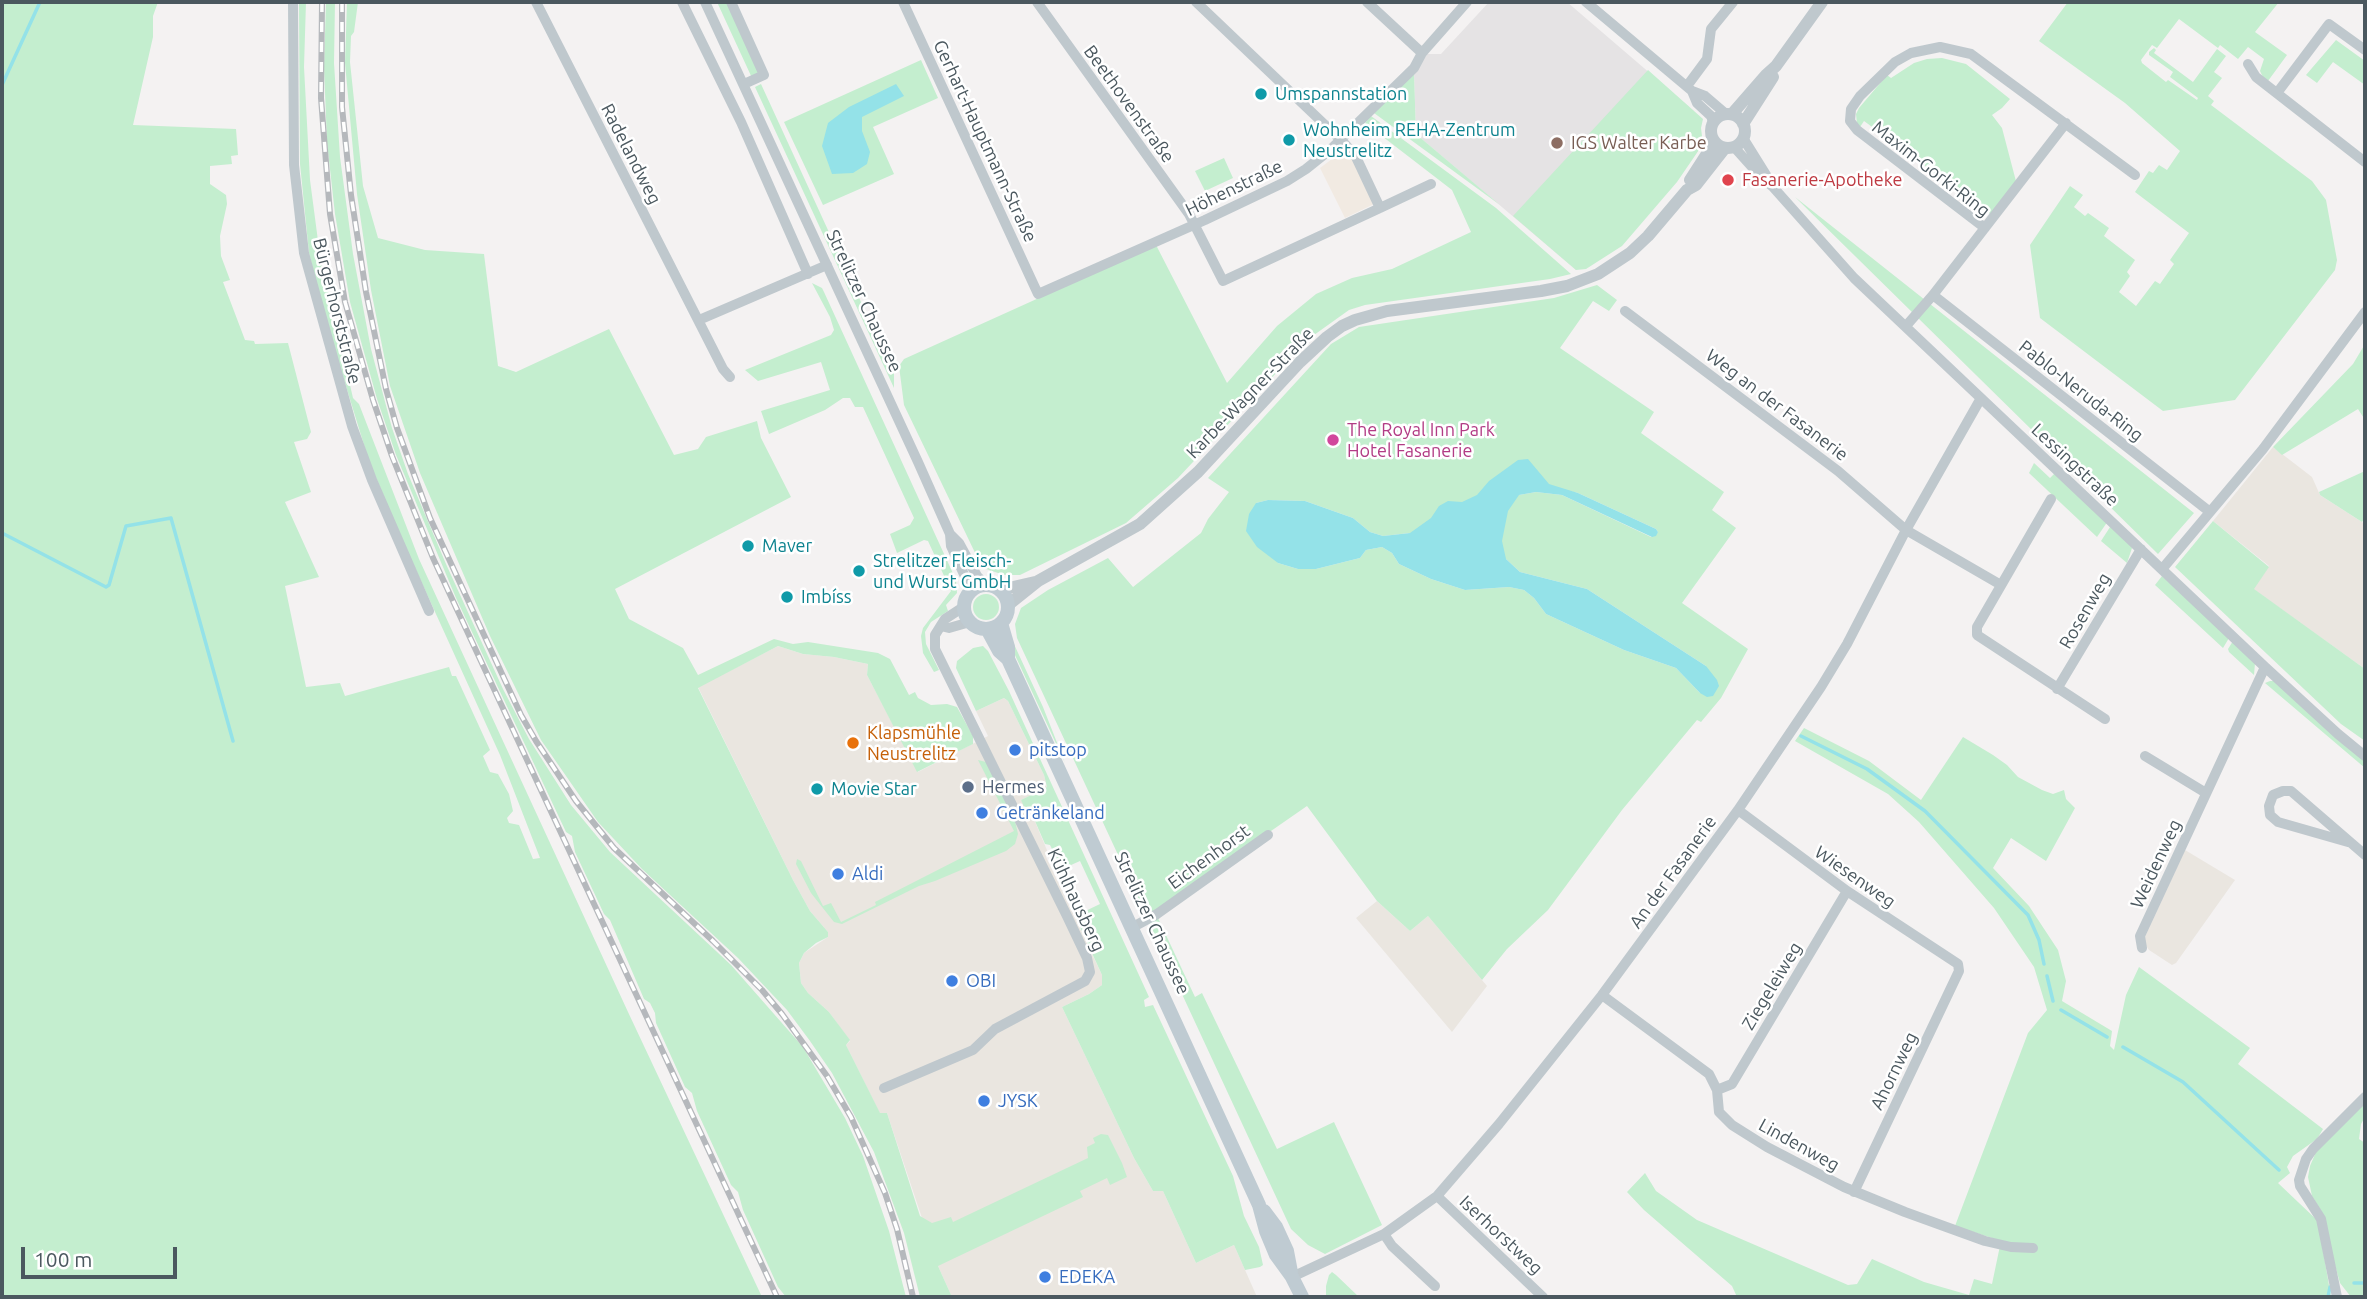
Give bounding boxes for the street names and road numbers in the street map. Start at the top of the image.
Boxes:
street label: Gerhart-Hauptmann-Straße [929,37,1041,245]
street label: Beethovenstraße [1079,41,1179,167]
street label: Radelandweg [596,100,666,208]
street label: Maxim-Gorki-Ring [1868,116,1994,222]
street label: Höhenstraße [1182,155,1286,221]
street label: Strelitzer Chaussee [822,226,906,376]
street label: Bürgerhorststraße [308,236,366,386]
street label: Karbe-Wagner-Straße [1182,323,1318,463]
street label: Pablo-Neruda-Ring [2014,336,2148,446]
street label: Weg an der Fasanerie [1702,345,1852,465]
street label: Lessingstraße [2027,419,2123,511]
street label: Rosenweg [2055,569,2115,653]
street label: An der Fasanerie [1625,811,1721,933]
street label: Weidenweg [2126,816,2186,912]
street label: Eichenhorst [1164,820,1254,894]
street label: Wiesenweg [1810,841,1900,913]
street label: Kühlhausberg [1043,845,1109,955]
street label: Strelitzer Chaussee [1110,848,1194,998]
street label: Ziegeleiweg [1737,938,1807,1034]
street label: Ahornweg [1866,1029,1922,1113]
street label: Lindenweg [1755,1114,1843,1176]
street label: Iserhorstweg [1455,1191,1547,1279]

